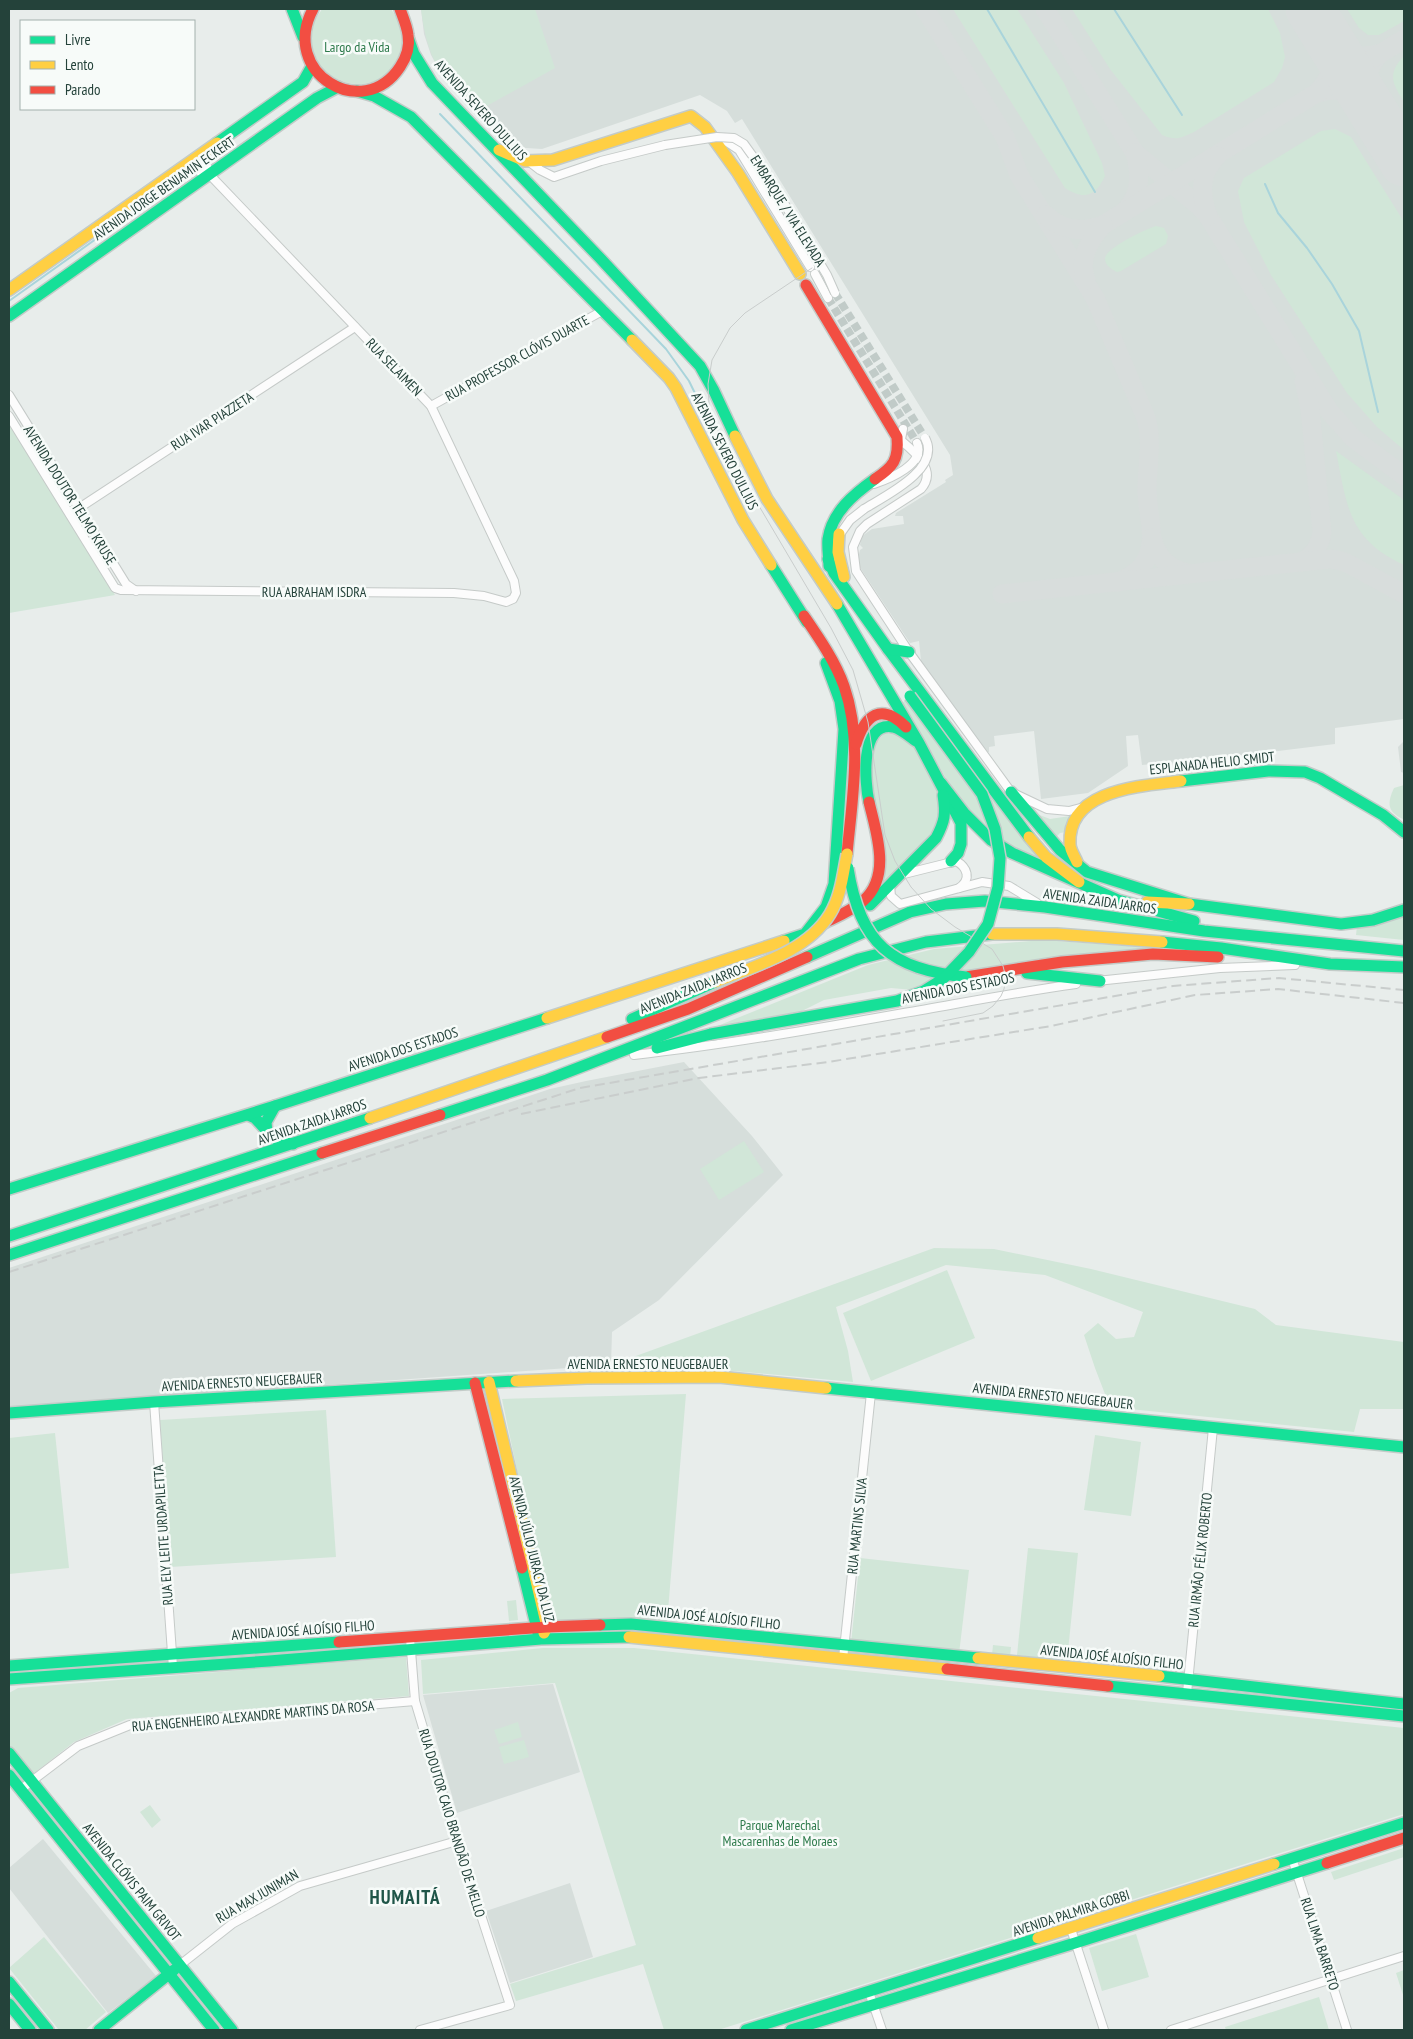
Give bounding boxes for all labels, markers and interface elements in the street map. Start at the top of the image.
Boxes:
legend [20,20,195,110]
text: Livre [65,30,91,49]
park label: Largo da Vida [324,38,390,56]
text: Lento [65,55,94,74]
street label: AVENIDA SEVERO DULLIUS [431,56,531,164]
text: Parado [65,80,100,99]
street label: AVENIDA JORGE BENJAMIN ECKERT [90,132,239,244]
street label: EMBARQUE / VIA ELEVADA [746,152,830,270]
street label: RUA PROFESSOR CLÓVIS DUARTE [442,311,592,405]
street label: RUA SELAIMEN [362,334,426,400]
street label: RUA IVAR PIAZZETA [167,387,257,454]
street label: AVENIDA SEVERO DULLIUS [688,389,762,513]
street label: AVENIDA DOUTOR TELMO KRUSE [20,422,120,568]
street label: RUA ABRAHAM ISDRA [262,583,367,601]
street label: ESPLANADA HELIO SMIDT [1149,747,1276,779]
street label: AVENIDA ZAIDA JARROS [1042,884,1158,918]
street label: AVENIDA ZAIDA JARROS [637,958,749,1018]
street label: AVENIDA DOS ESTADOS [900,968,1016,1008]
street label: AVENIDA DOS ESTADOS [346,1023,460,1075]
street label: AVENIDA ZAIDA JARROS [255,1095,369,1149]
street label: AVENIDA ERNESTO NEUGEBAUER [567,1355,729,1373]
street label: AVENIDA ERNESTO NEUGEBAUER [161,1369,323,1395]
street label: AVENIDA ERNESTO NEUGEBAUER [972,1379,1134,1413]
street label: RUA ELY LEITE URDAPILETTA [149,1464,177,1606]
street label: AVENIDA JÚLIO JURACY DA LUZ [505,1474,559,1624]
street label: RUA MARTINS SILVA [843,1476,871,1575]
street label: RUA IRMÃO FÉLIX ROBERTO [1184,1491,1216,1628]
street label: AVENIDA JOSÉ ALOÍSIO FILHO [637,1601,782,1633]
street label: AVENIDA JOSÉ ALOÍSIO FILHO [231,1616,376,1644]
street label: AVENIDA JOSÉ ALOÍSIO FILHO [1040,1641,1185,1673]
street label: RUA ENGENHEIRO ALEXANDRE MARTINS DA ROSA [131,1696,375,1736]
street label: RUA DOUTOR CAIO BRANDÃO DE MELLO [415,1727,489,1920]
park label: Parque Marechal Mascarenhas de Moraes [723,1816,838,1850]
street label: AVENIDA CLÓVIS PAIM GRIVOT [79,1819,186,1945]
street label: RUA MAX JUNIMAN [212,1865,302,1927]
district label: HUMAITÁ [370,1885,440,1909]
street label: AVENIDA PALMIRA GOBBI [1010,1886,1132,1940]
street label: RUA LIMA BARRETO [1297,1895,1344,1993]

